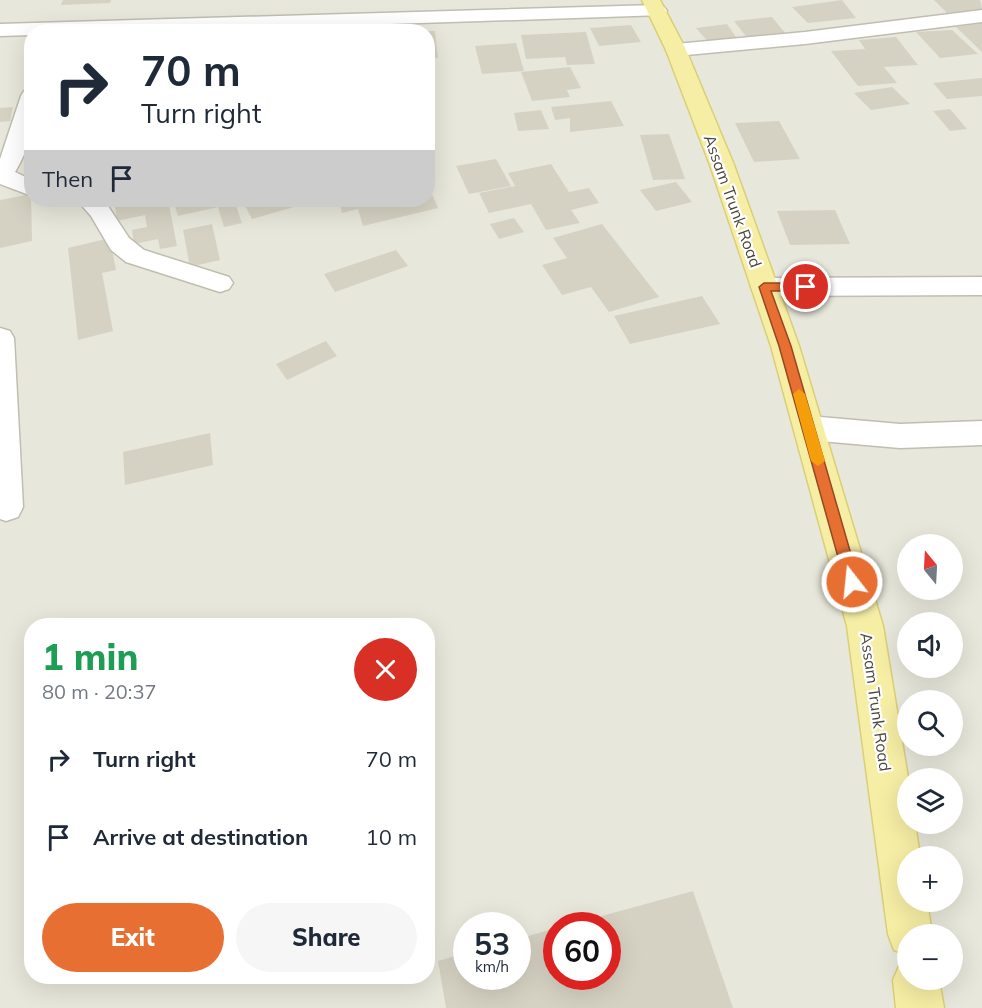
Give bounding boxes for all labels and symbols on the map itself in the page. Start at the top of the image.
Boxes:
street label: Assam Trunk Road [700,132,766,270]
pin [780,261,831,312]
north arrow [897,534,963,600]
position arrow [820,550,884,614]
street label: Assam Trunk Road [856,631,896,773]
speed limit sign: 60 [543,912,621,990]

